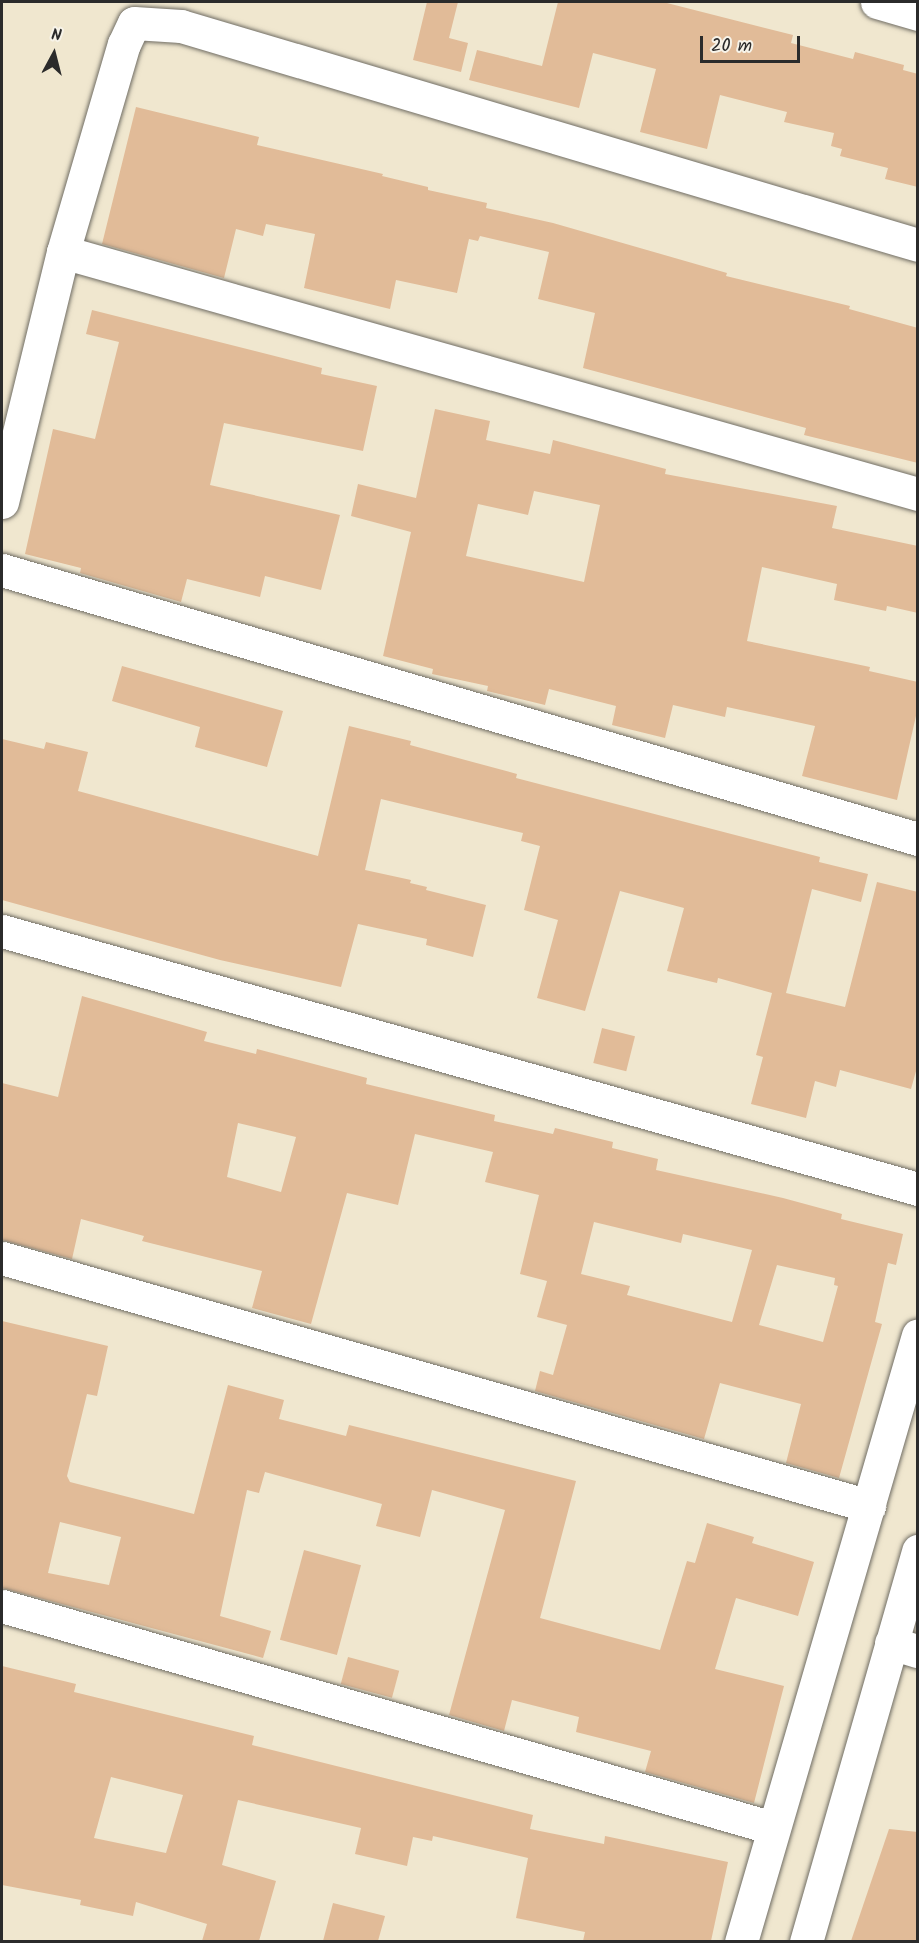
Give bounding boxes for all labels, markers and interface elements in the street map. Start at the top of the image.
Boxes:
text: N [50,23,63,49]
north arrow [24,24,84,84]
scale bar [703,24,804,62]
text: 20 m [711,32,752,61]

